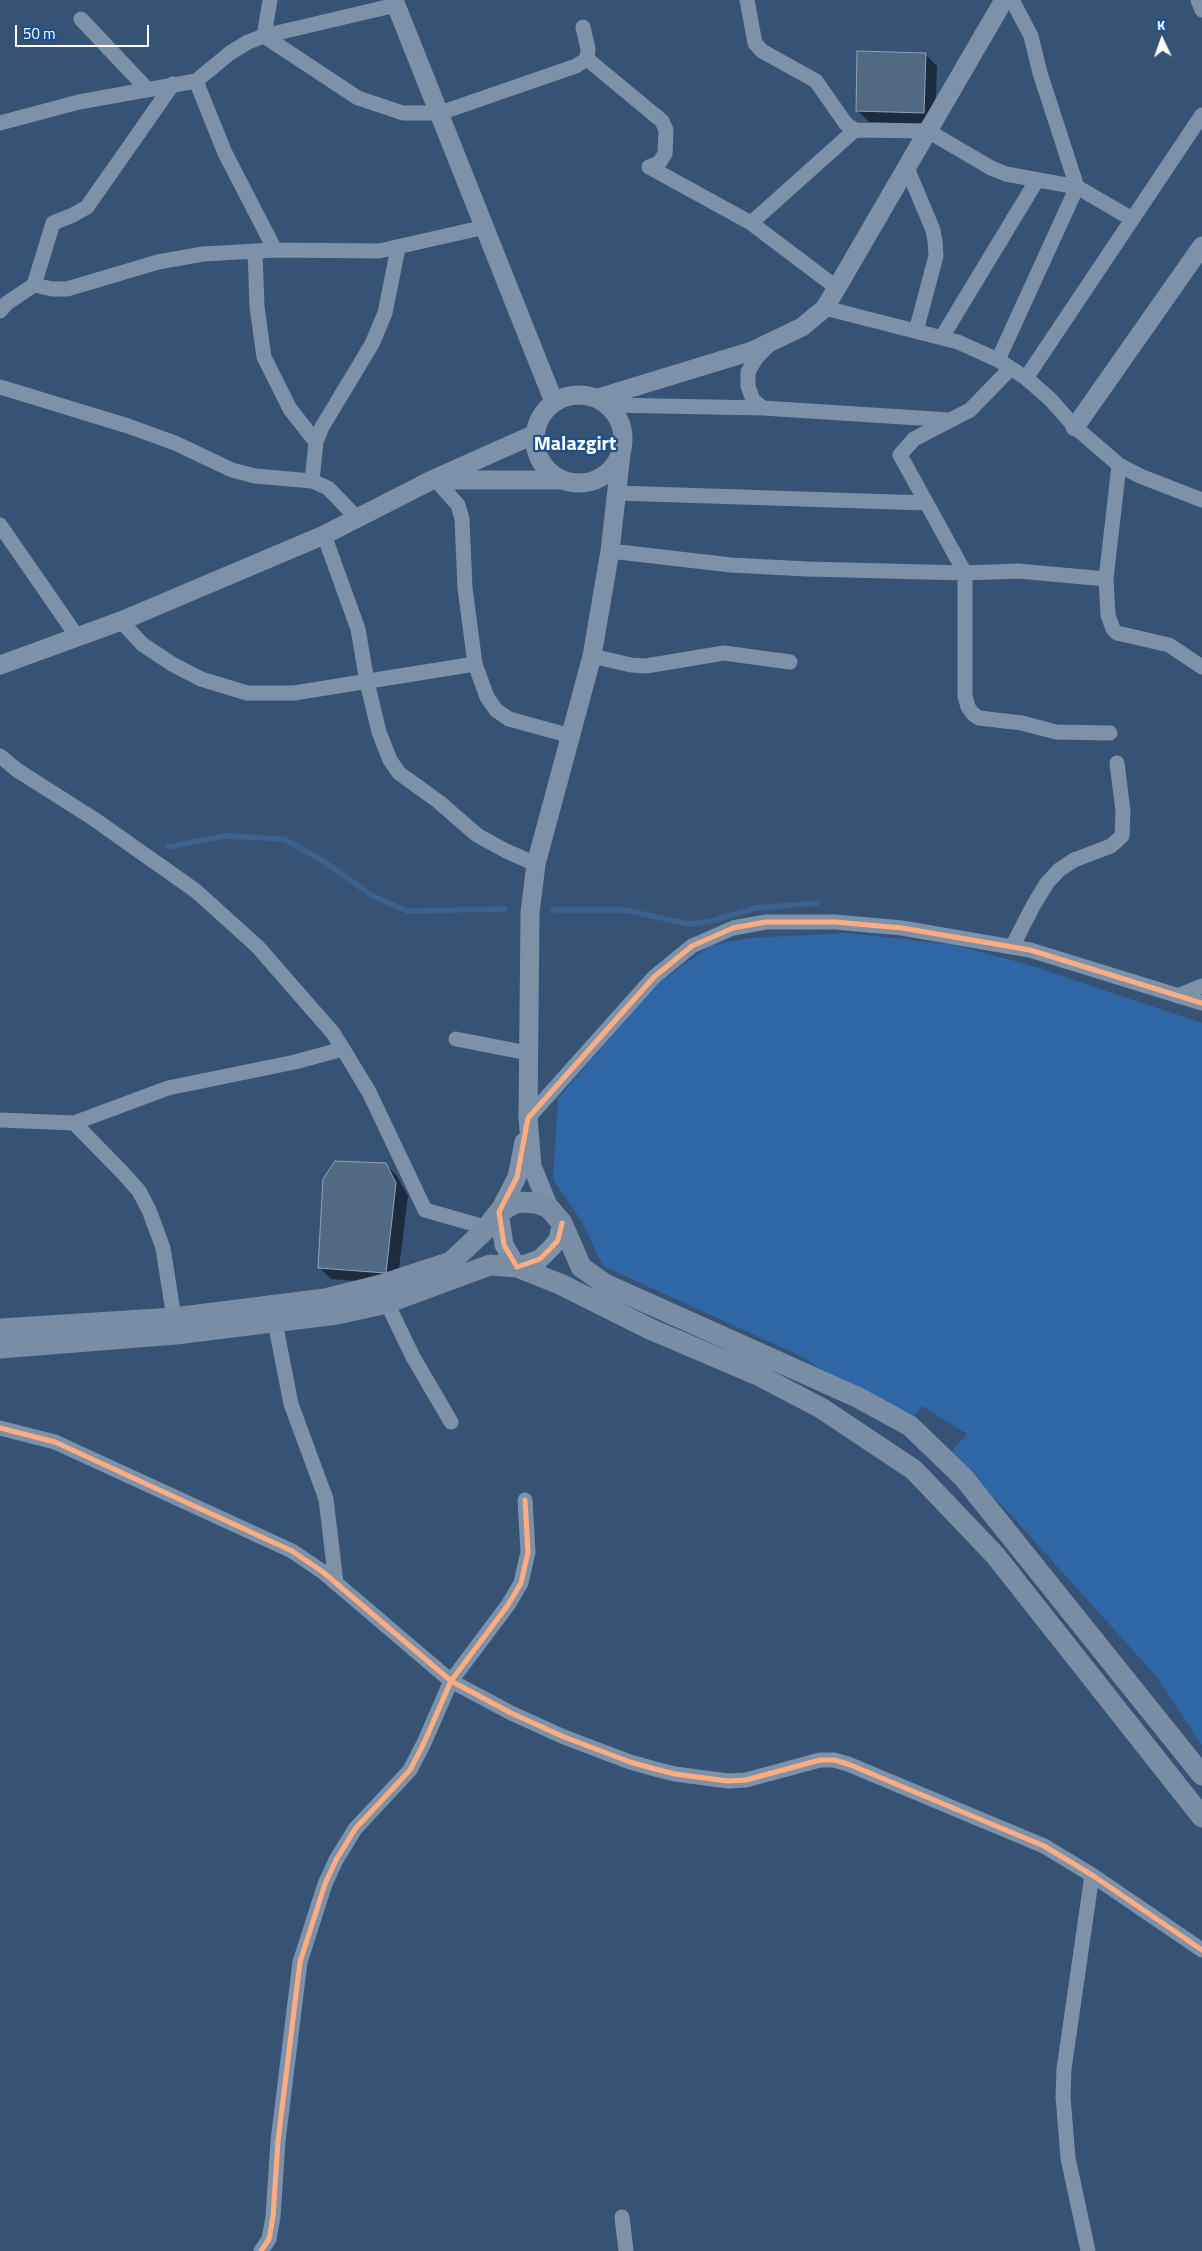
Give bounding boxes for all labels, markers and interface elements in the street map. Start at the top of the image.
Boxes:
text: K [1156,14,1166,35]
scale bar [18,15,151,47]
north arrow [1137,15,1187,65]
text: 50 m [23,22,56,45]
district label: Malazgirt [534,433,616,457]

